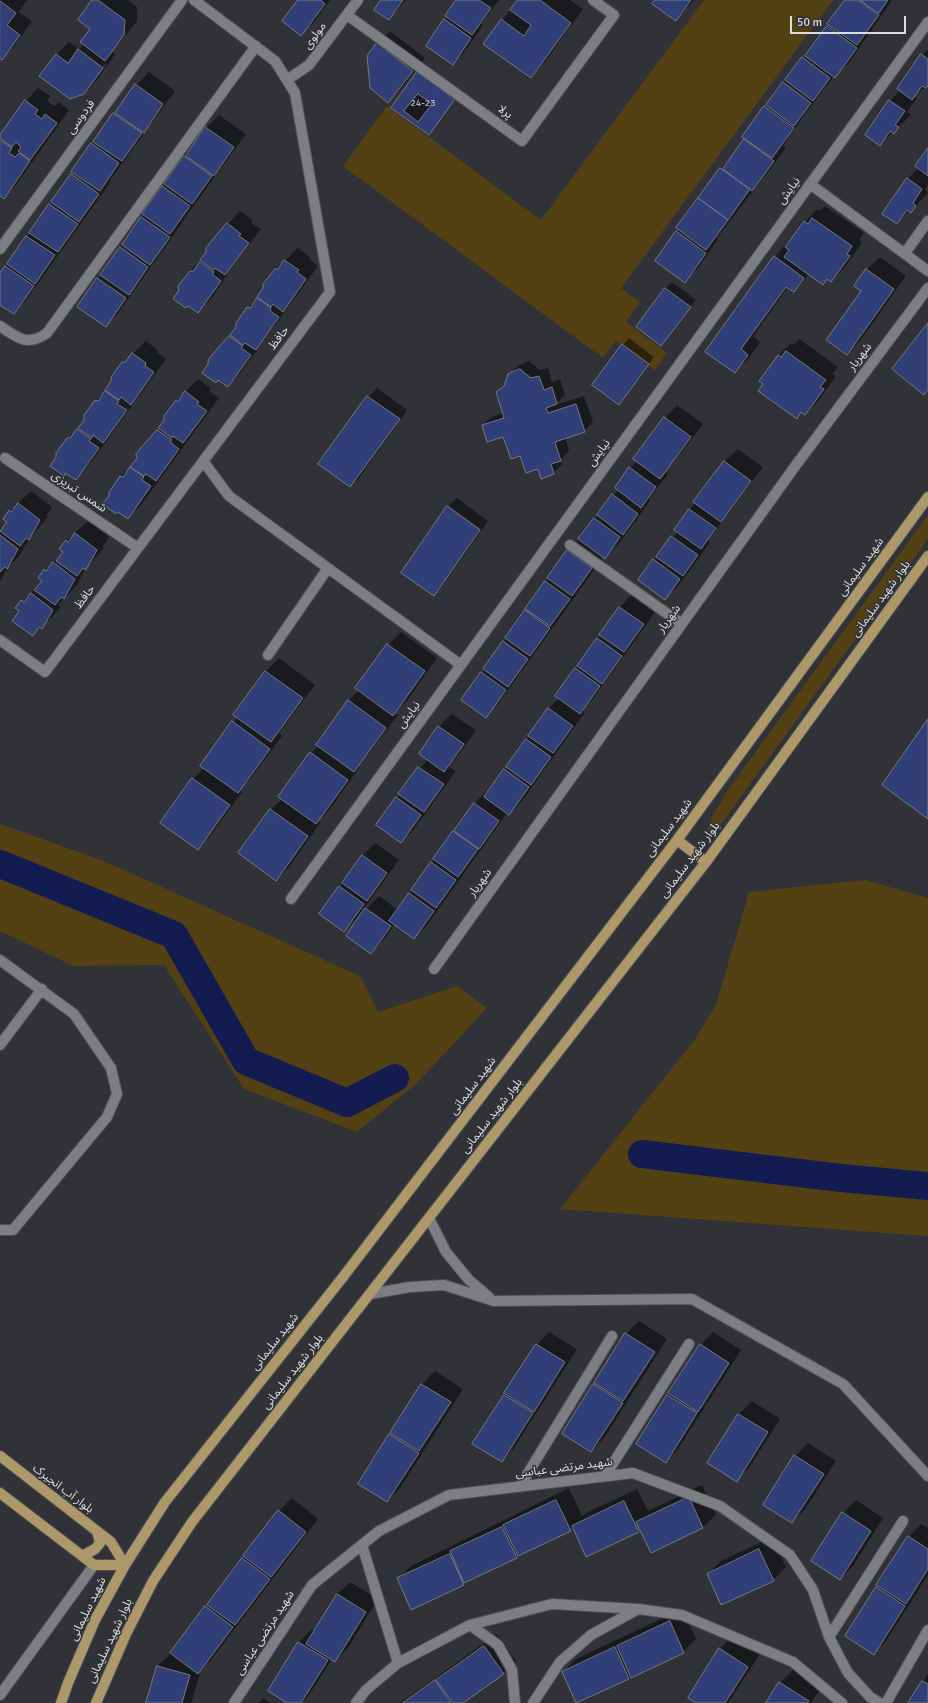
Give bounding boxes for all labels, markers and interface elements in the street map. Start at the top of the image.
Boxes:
scale bar [792,8,908,34]
text: 50 m [797,15,822,30]
street label: مولوی [300,20,330,52]
street label: فردوسی [64,97,98,137]
house number: 24-23 [410,97,436,109]
street label: پرلا [495,102,515,122]
street label: نیایش [774,175,804,207]
street label: حافظ [265,323,293,353]
street label: شهریار [845,340,875,374]
street label: نیایش [584,437,614,469]
street label: شمس تبریزی [49,468,109,516]
street label: شهید سلیمانی [835,535,887,599]
street label: بلوار شهید سلیمانی [848,558,914,640]
street label: حافظ [71,582,99,612]
street label: شهریار [654,602,684,636]
street label: نیایش [394,699,424,731]
street label: شهید سلیمانی [642,796,696,860]
street label: بلوار شهید سلیمانی [657,819,723,901]
street label: شهریار [465,866,495,900]
street label: شهید سلیمانی [446,1054,500,1118]
street label: بلوار شهید سلیمانی [458,1076,526,1156]
street label: شهید سلیمانی [248,1310,302,1374]
street label: بلوار شهید سلیمانی [259,1332,327,1412]
street label: شهید مرتضی عباسی [514,1455,614,1481]
street label: بلوار آب انجیرک [30,1461,96,1517]
street label: شهید سلیمانی [66,1575,110,1643]
street label: شهید مرتضی عباسی [232,1588,298,1678]
street label: بلوار شهید سلیمانی [84,1597,136,1685]

